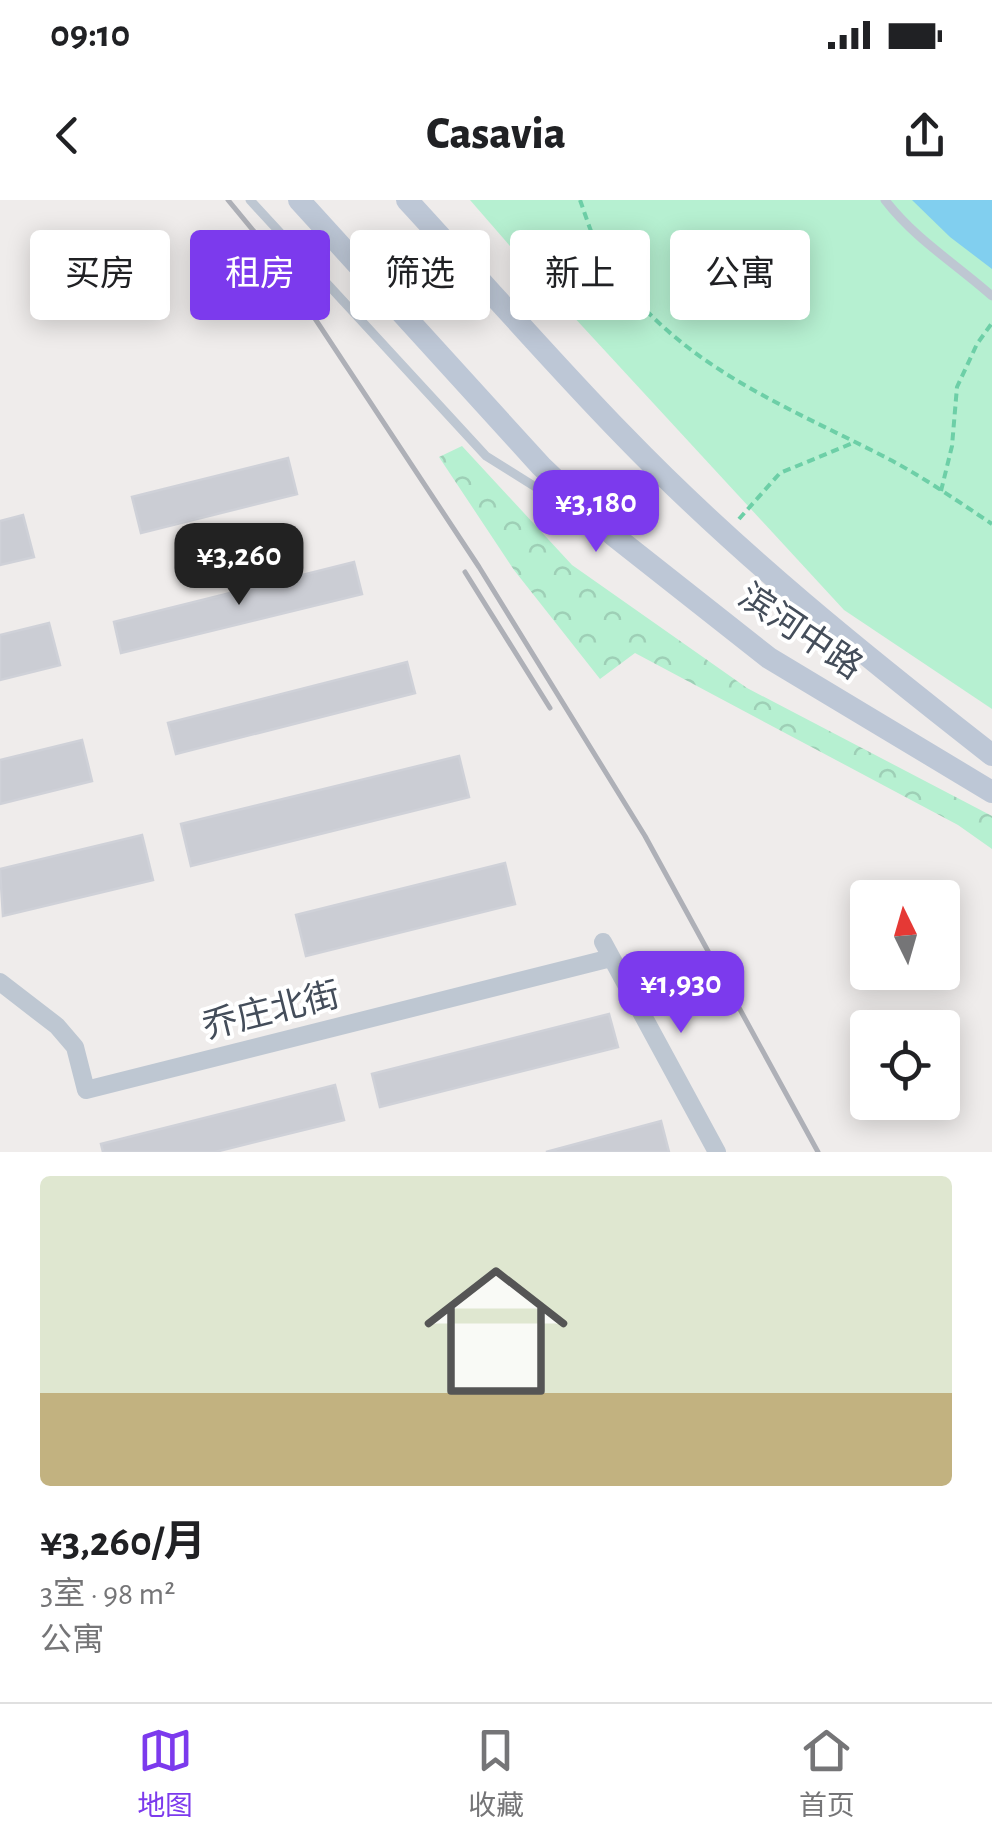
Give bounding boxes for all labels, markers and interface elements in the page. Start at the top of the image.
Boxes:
text: 09:10 [50,16,130,54]
icon: back [40,108,95,163]
icon: share [897,108,952,163]
text: Casavia [426,112,566,157]
chip: 买房 [30,230,170,320]
chip: 租房 [190,230,330,320]
chip: 筛选 [350,230,490,320]
chip: 新上 [510,230,650,320]
chip: 公寓 [670,230,810,320]
pin: ¥3,180 [515,470,677,555]
text: ¥3,180 [555,486,637,518]
pin: ¥3,260 [158,523,320,608]
text: ¥3,260 [196,539,282,571]
street label: 滨河中路 [732,577,869,686]
north arrow [850,880,960,990]
map controls [850,880,960,1120]
pin: ¥1,930 [600,951,762,1036]
text: ¥1,930 [640,967,722,999]
street label: 乔庄北街 [199,976,344,1045]
button: locate [850,1010,960,1120]
icon: home [406,1241,586,1421]
text: ¥3,260/月 [40,1521,206,1563]
text: 3室 · 98 m² [40,1578,175,1610]
text: 公寓 [40,1624,104,1656]
tab: 地图 [137,1723,193,1824]
tab: 收藏 [468,1723,524,1824]
tab: 首页 [799,1723,855,1824]

